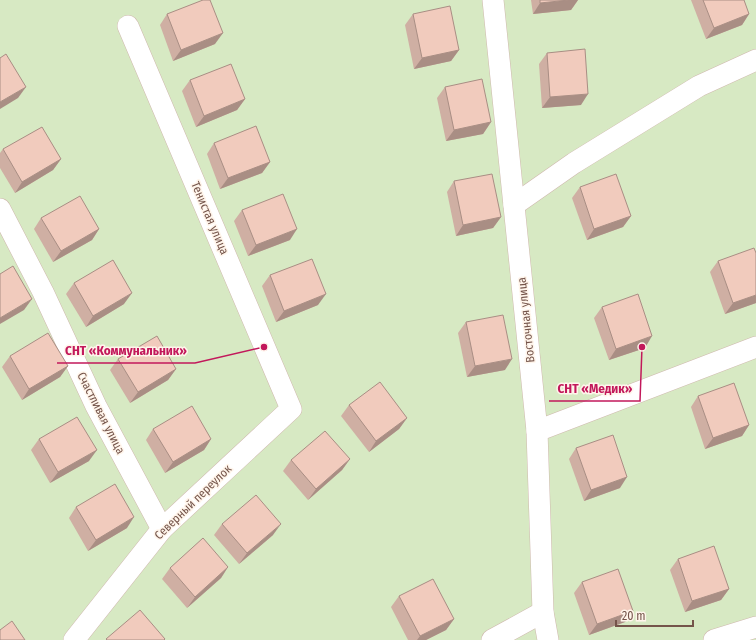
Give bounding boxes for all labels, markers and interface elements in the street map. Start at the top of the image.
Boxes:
street label: Тенистая улица [188,179,232,257]
street label: Восточная улица [515,276,537,363]
callout: СНТ «Коммунальник» [57,338,195,363]
text: СНТ «Коммунальник» [65,343,187,358]
street label: Счастливая улица [74,370,128,456]
callout: СНТ «Медик» [549,376,640,401]
text: СНТ «Медик» [558,381,633,396]
street label: Северный переулок [152,461,235,542]
scale bar [616,602,693,628]
text: 20 m [622,609,646,623]

